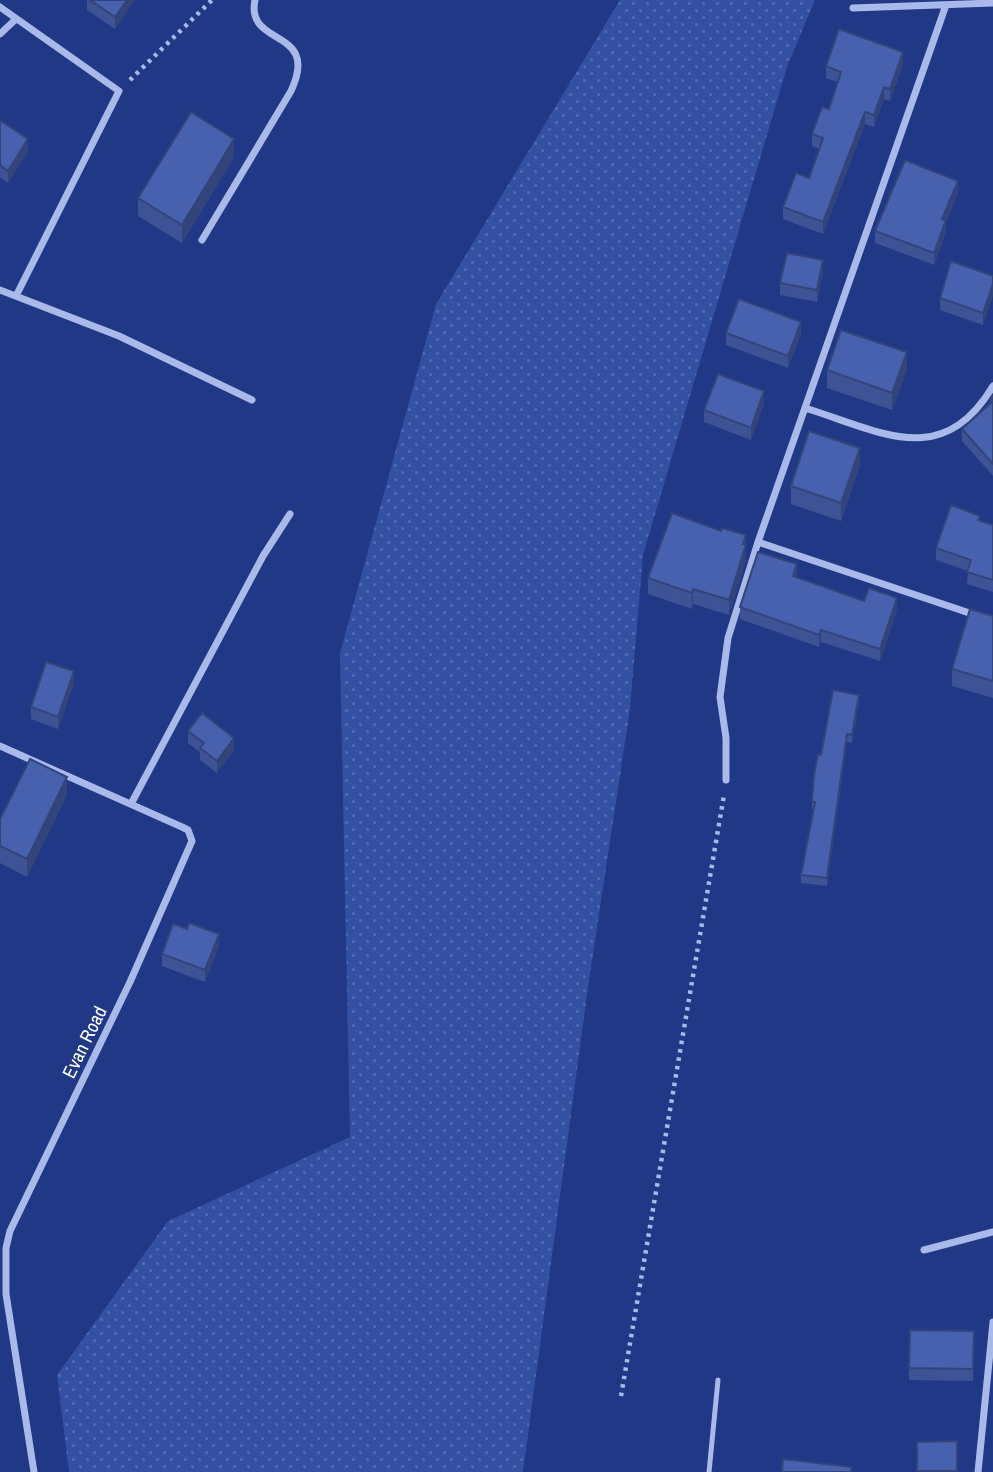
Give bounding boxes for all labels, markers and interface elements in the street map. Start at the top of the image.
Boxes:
street label: Evan Road [55,1002,113,1082]

